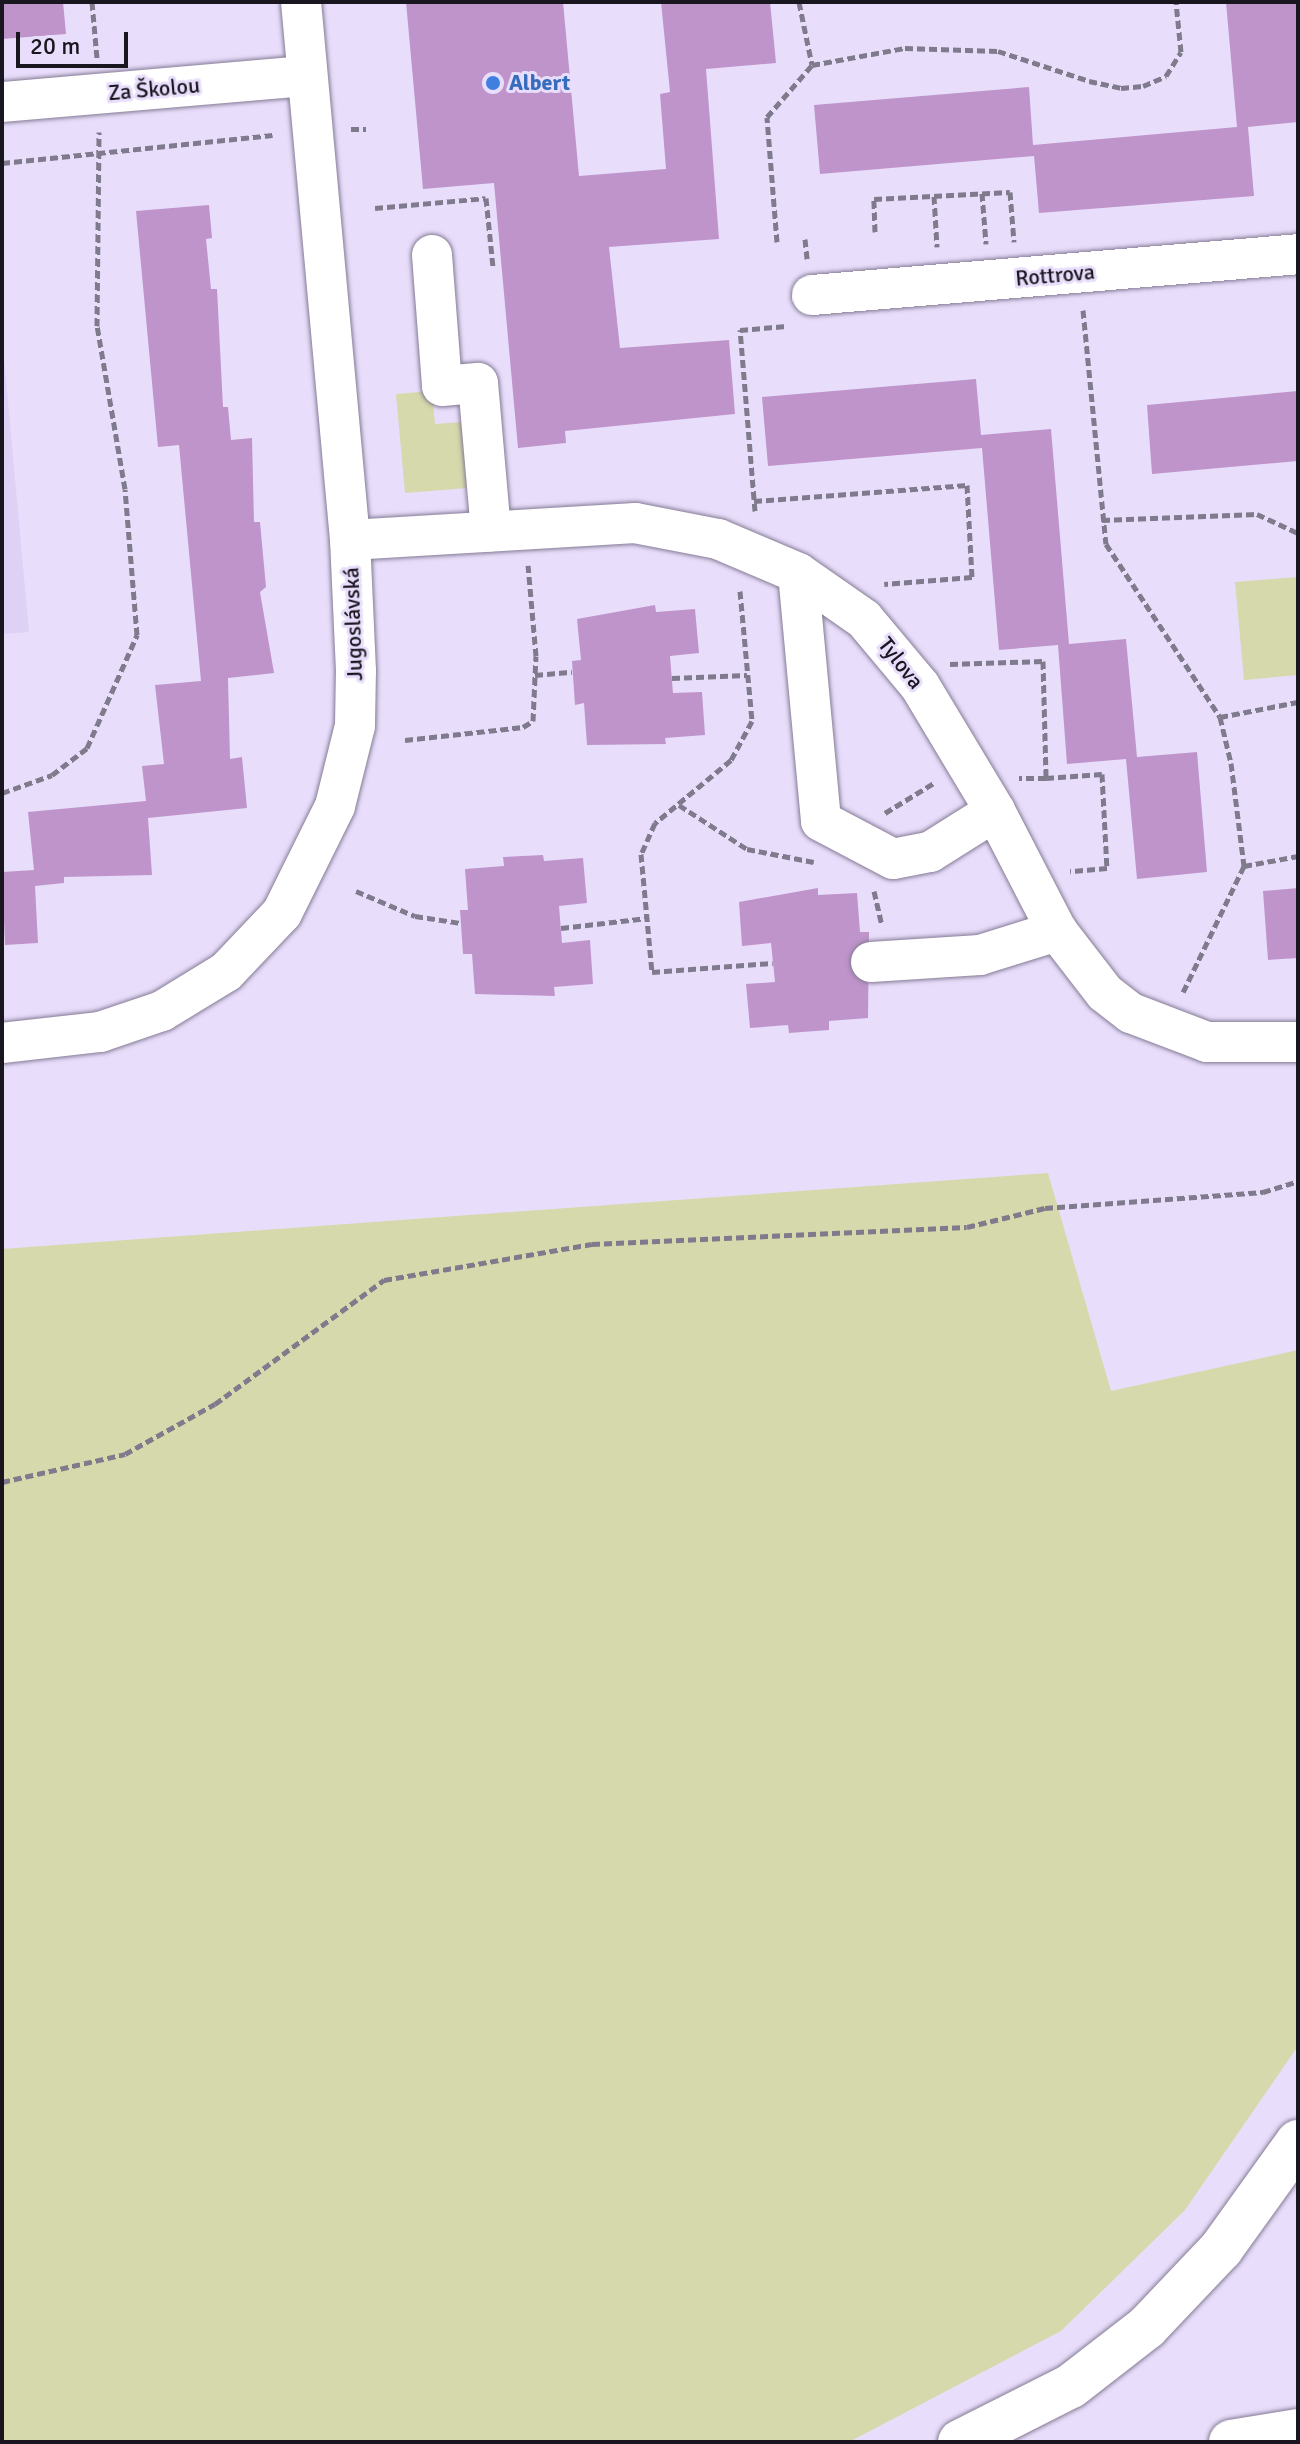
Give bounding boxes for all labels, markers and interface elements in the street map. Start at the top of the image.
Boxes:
scale bar [20,16,132,66]
text: 20 m [30,31,80,61]
place label: Albert [509,70,570,96]
street label: Za Školou [107,72,201,106]
marker: Albert [484,74,502,92]
street label: Rottrova [1014,258,1096,292]
street label: Jugoslávská [338,567,368,681]
street label: Tylova [873,632,929,694]

